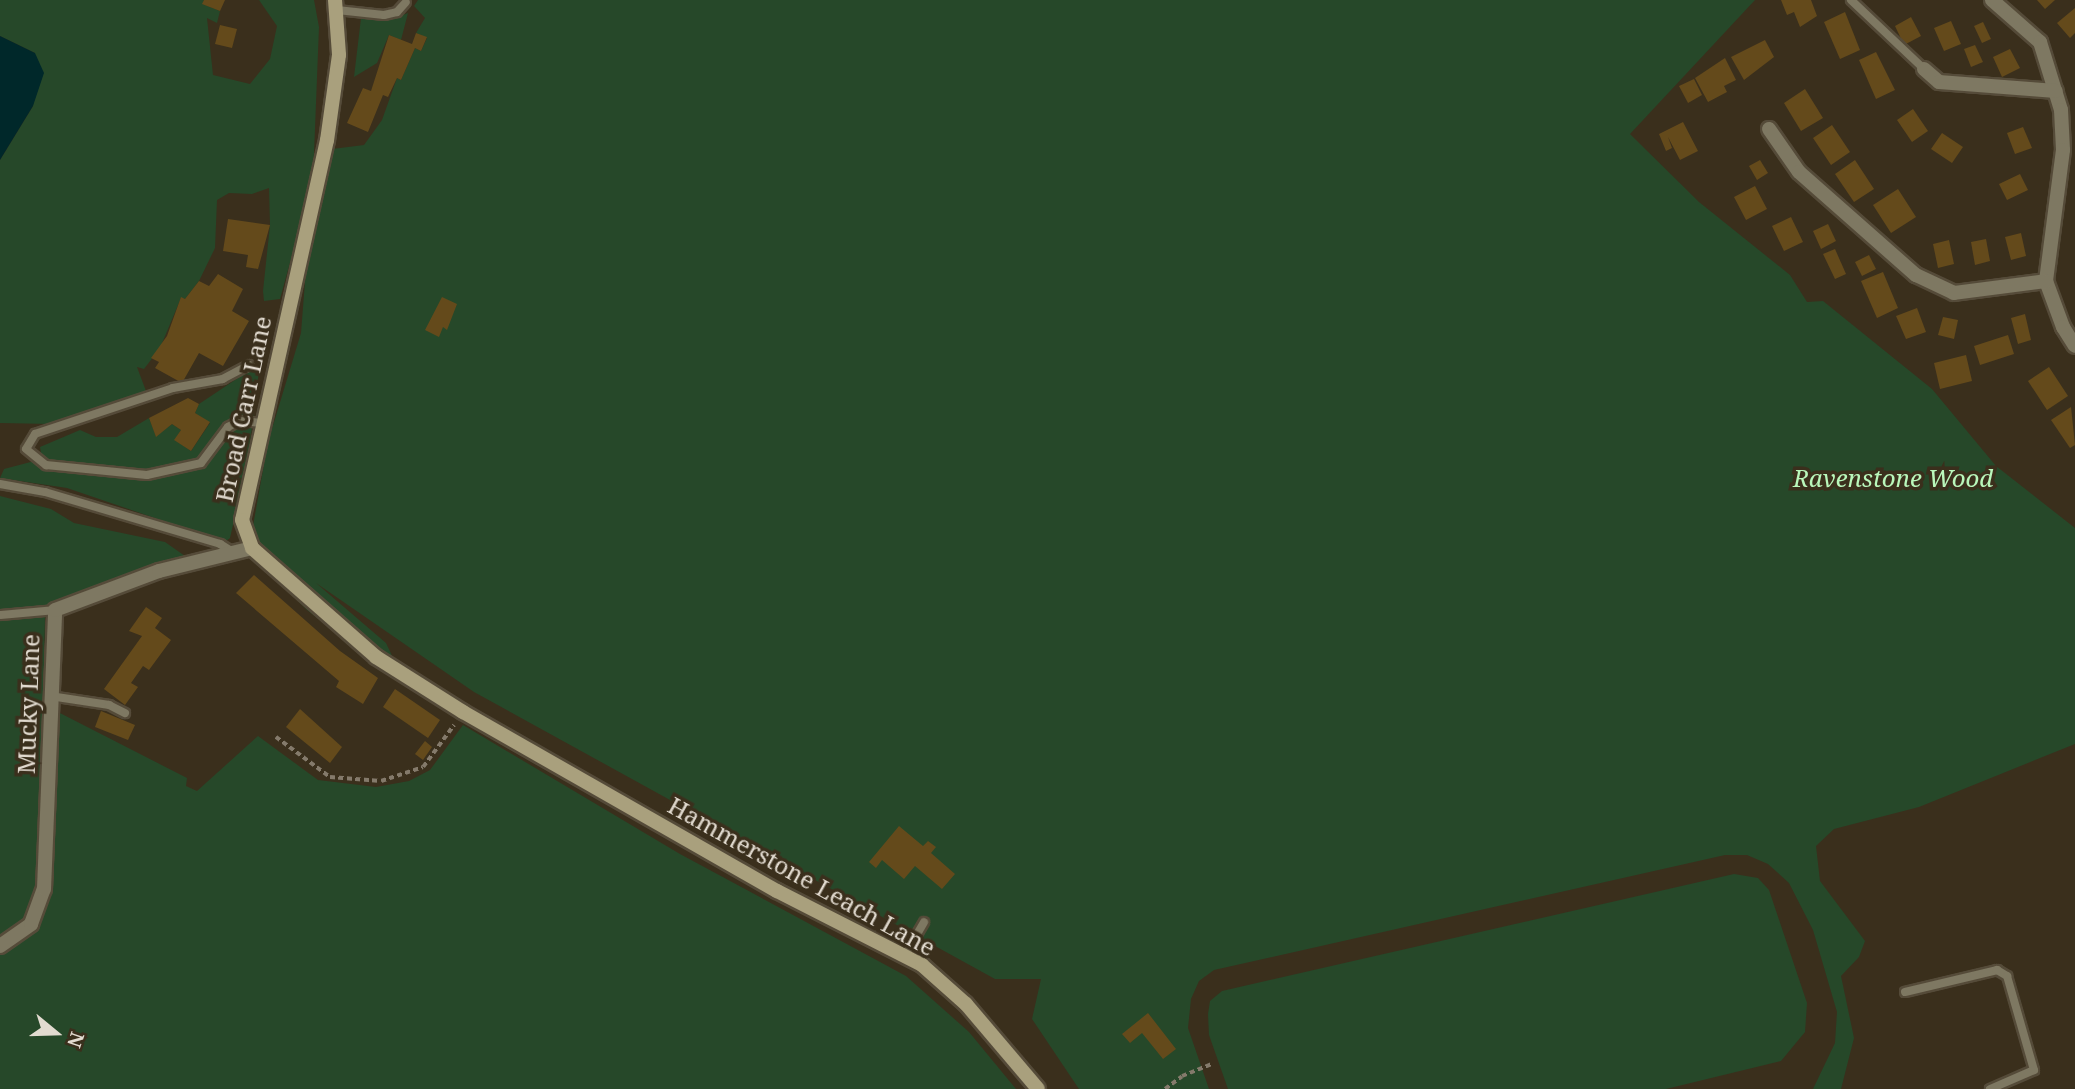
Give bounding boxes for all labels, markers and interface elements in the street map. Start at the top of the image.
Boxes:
street label: Broad Carr Lane [209,313,277,505]
park label: Ravenstone Wood [1793,464,1993,492]
street label: Mucky Lane [11,633,45,775]
street label: Hammerstone Leach Lane [663,790,941,962]
north arrow [21,998,91,1068]
text: N [61,1029,91,1051]

